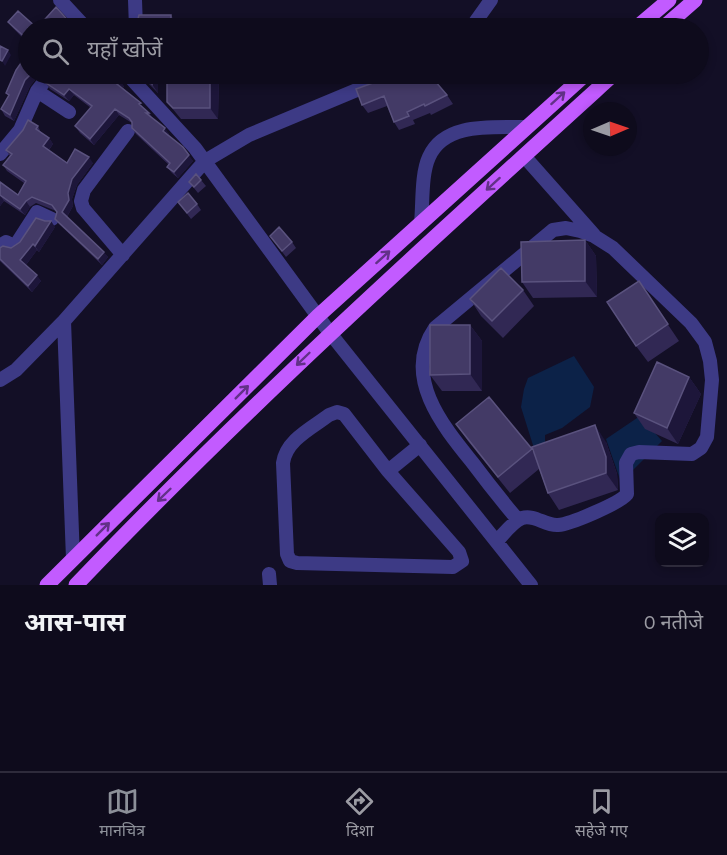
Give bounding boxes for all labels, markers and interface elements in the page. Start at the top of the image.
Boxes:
search box [18,18,709,84]
icon: search [39,35,72,68]
text: यहाँ खोजें [87,37,162,63]
one-way arrow [551,91,566,105]
north arrow [583,102,637,156]
one-way arrow [486,177,501,191]
one-way arrow [375,250,390,264]
one-way arrow [296,351,311,366]
one-way arrow [235,385,250,400]
one-way arrow [157,488,172,502]
map controls [655,513,709,567]
button: layers [655,513,709,567]
one-way arrow [96,522,111,537]
text: आस-पास [24,607,126,638]
text: 0 नतीजे [644,611,703,634]
tab: मानचित्र [99,785,145,843]
tab: दिशा [343,785,376,843]
tab: सहेजे गए [575,785,628,843]

